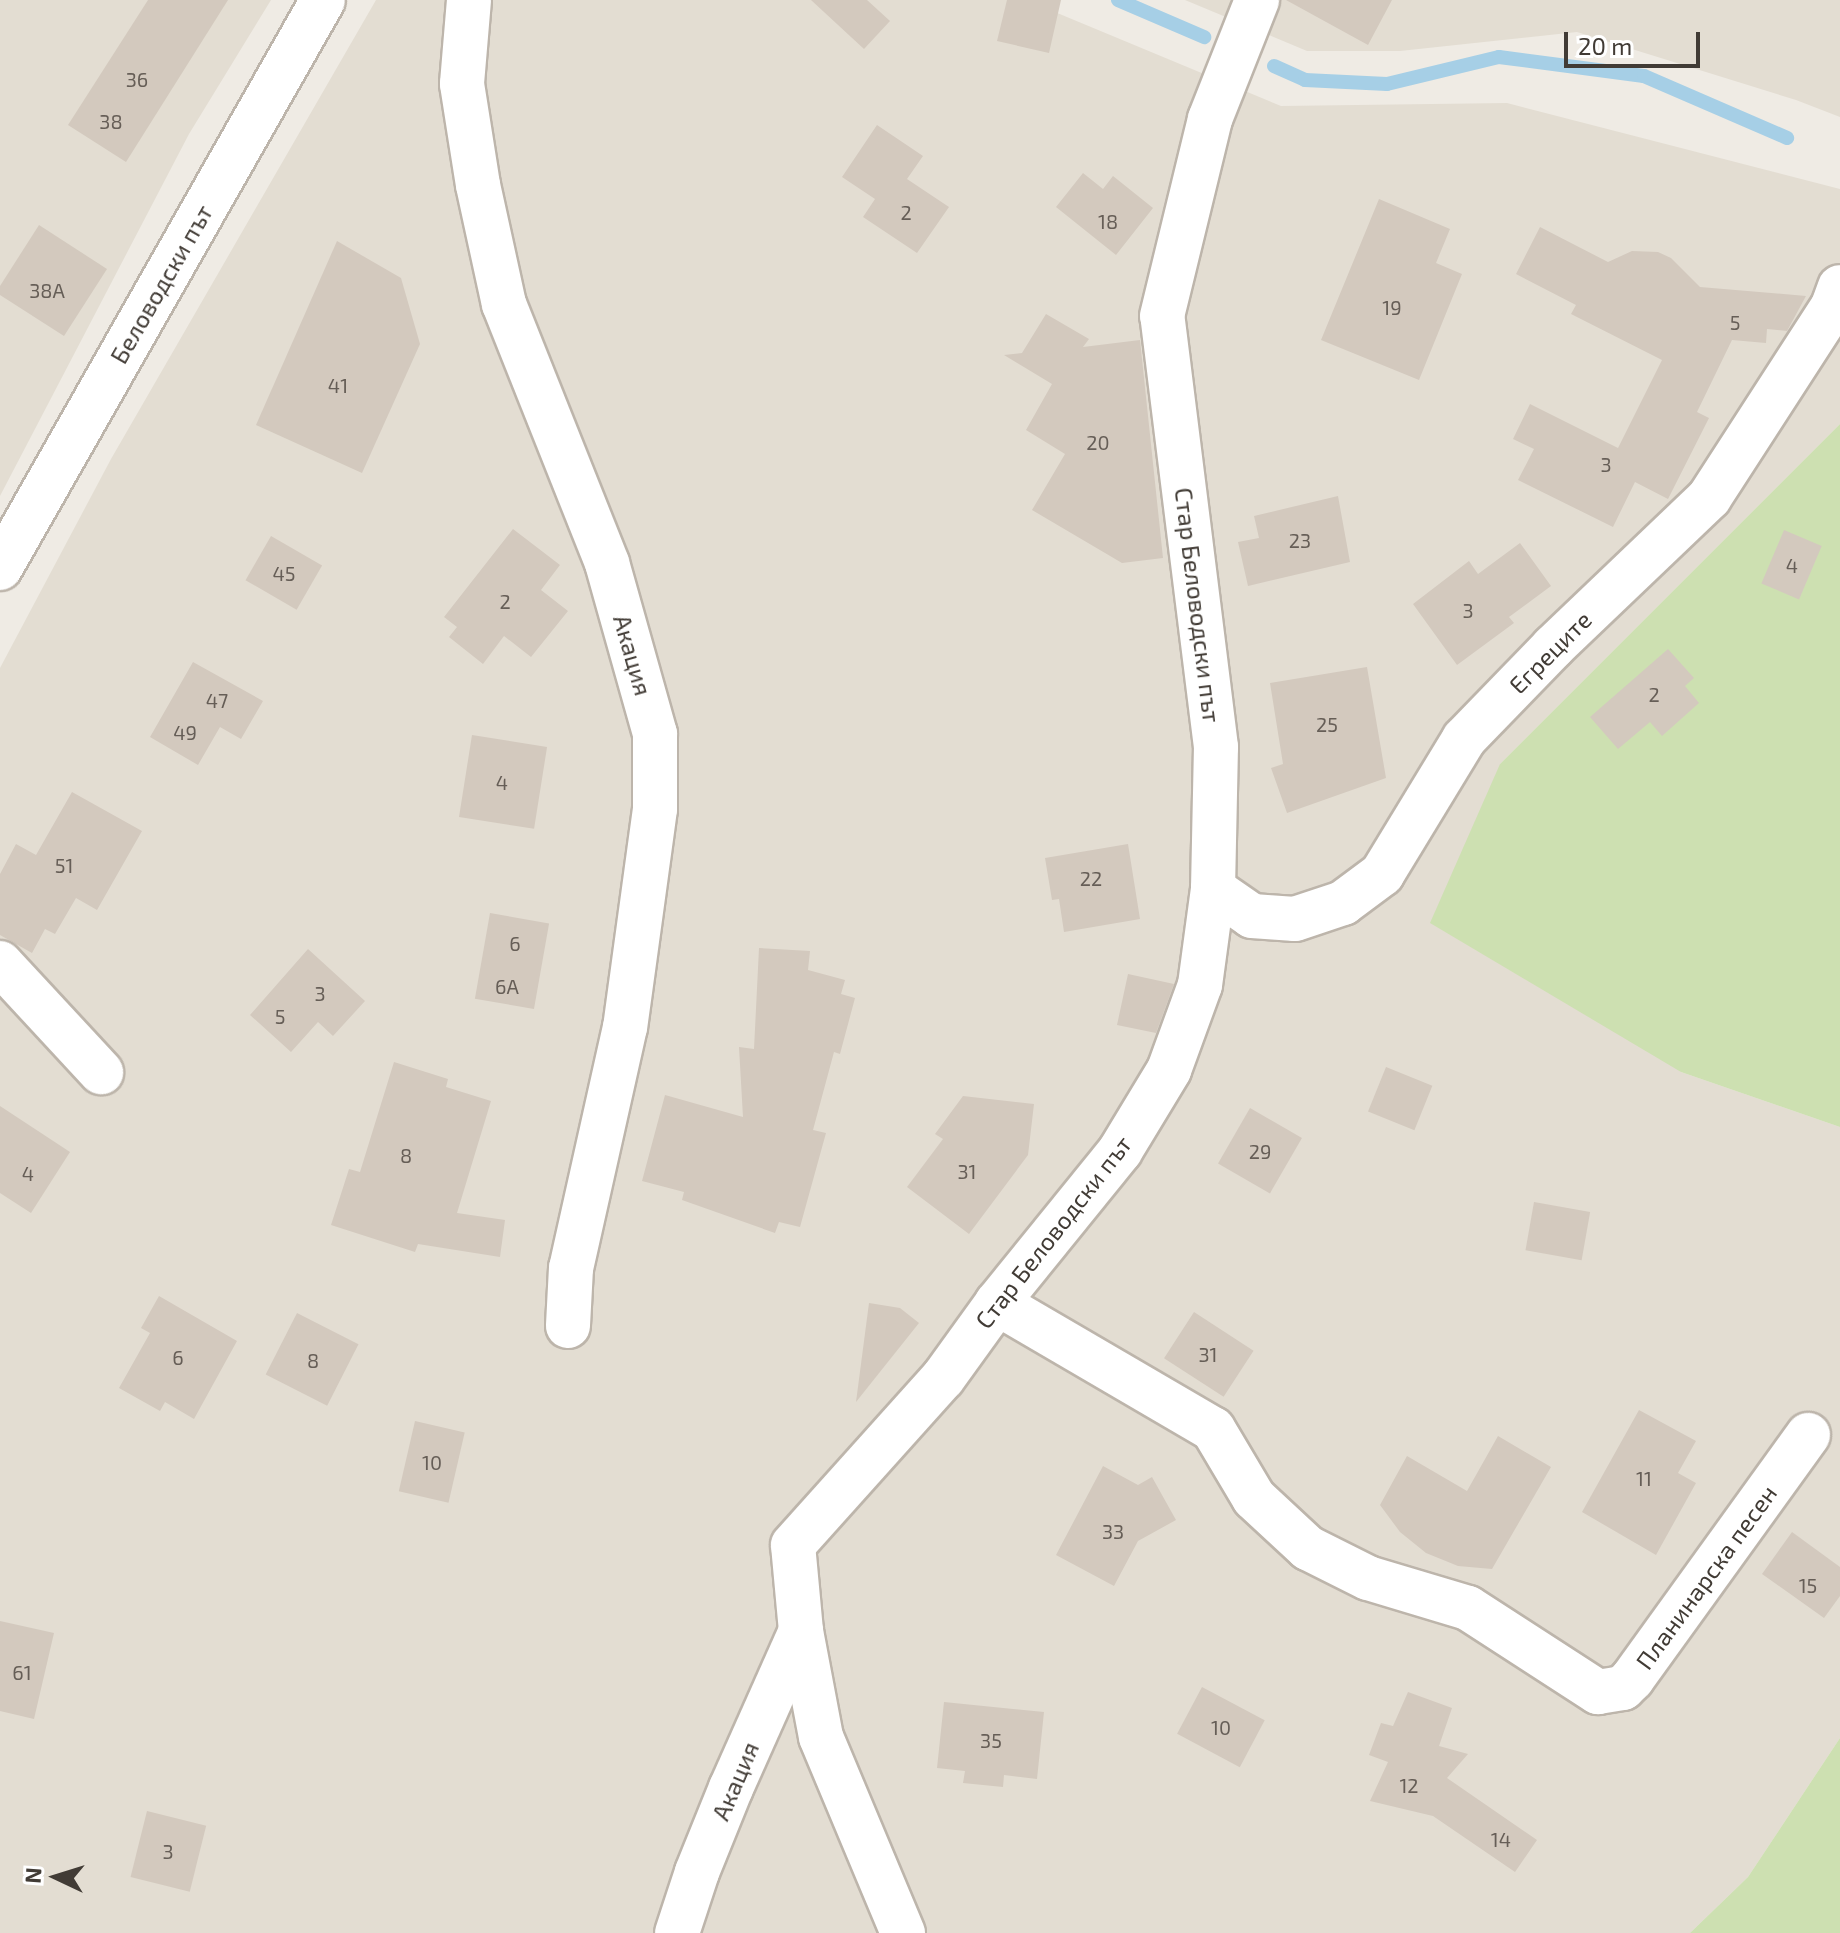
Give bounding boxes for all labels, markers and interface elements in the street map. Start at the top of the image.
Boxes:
scale bar [1568,16,1704,66]
text: 20 m [1578,31,1632,60]
house number: 36 [126,67,148,91]
house number: 38 [99,109,123,133]
street label: Беловодски път [104,200,218,368]
house number: 2 [900,200,912,224]
house number: 18 [1098,209,1118,233]
house number: 38А [29,278,65,302]
house number: 19 [1382,295,1402,319]
house number: 5 [1730,310,1740,334]
house number: 41 [328,373,348,397]
house number: 20 [1086,430,1110,454]
house number: 3 [1600,452,1612,476]
street label: Стар Беловодски път [1169,486,1227,724]
house number: 23 [1289,528,1311,552]
house number: 4 [1786,553,1798,577]
house number: 45 [272,561,296,585]
house number: 2 [499,589,511,613]
house number: 3 [1462,598,1474,622]
street label: Егреците [1503,605,1597,699]
street label: Акация [608,611,658,699]
house number: 2 [1648,682,1660,706]
house number: 47 [206,688,228,712]
house number: 25 [1316,712,1338,736]
house number: 49 [173,720,197,744]
house number: 4 [496,770,508,794]
house number: 51 [55,853,73,877]
house number: 22 [1080,866,1102,890]
house number: 6 [509,931,521,955]
house number: 6А [495,974,519,998]
house number: 3 [314,981,326,1005]
house number: 5 [275,1004,285,1028]
street label: Стар Беловодски път [969,1130,1137,1334]
house number: 29 [1249,1139,1271,1163]
house number: 8 [400,1143,412,1167]
house number: 31 [957,1159,977,1183]
house number: 4 [22,1161,34,1185]
house number: 31 [1198,1342,1218,1366]
house number: 6 [172,1345,184,1369]
house number: 8 [307,1348,319,1372]
house number: 10 [422,1450,442,1474]
house number: 11 [1636,1466,1652,1490]
street label: Планинарска песен [1630,1479,1782,1675]
house number: 33 [1102,1519,1124,1543]
house number: 15 [1799,1573,1817,1597]
house number: 61 [12,1660,32,1684]
house number: 10 [1211,1715,1231,1739]
house number: 35 [980,1728,1002,1752]
street label: Акация [706,1737,764,1825]
house number: 12 [1399,1773,1419,1797]
house number: 14 [1491,1827,1511,1851]
north arrow [16,1837,96,1917]
house number: 3 [162,1839,174,1863]
text: N [19,1867,46,1884]

